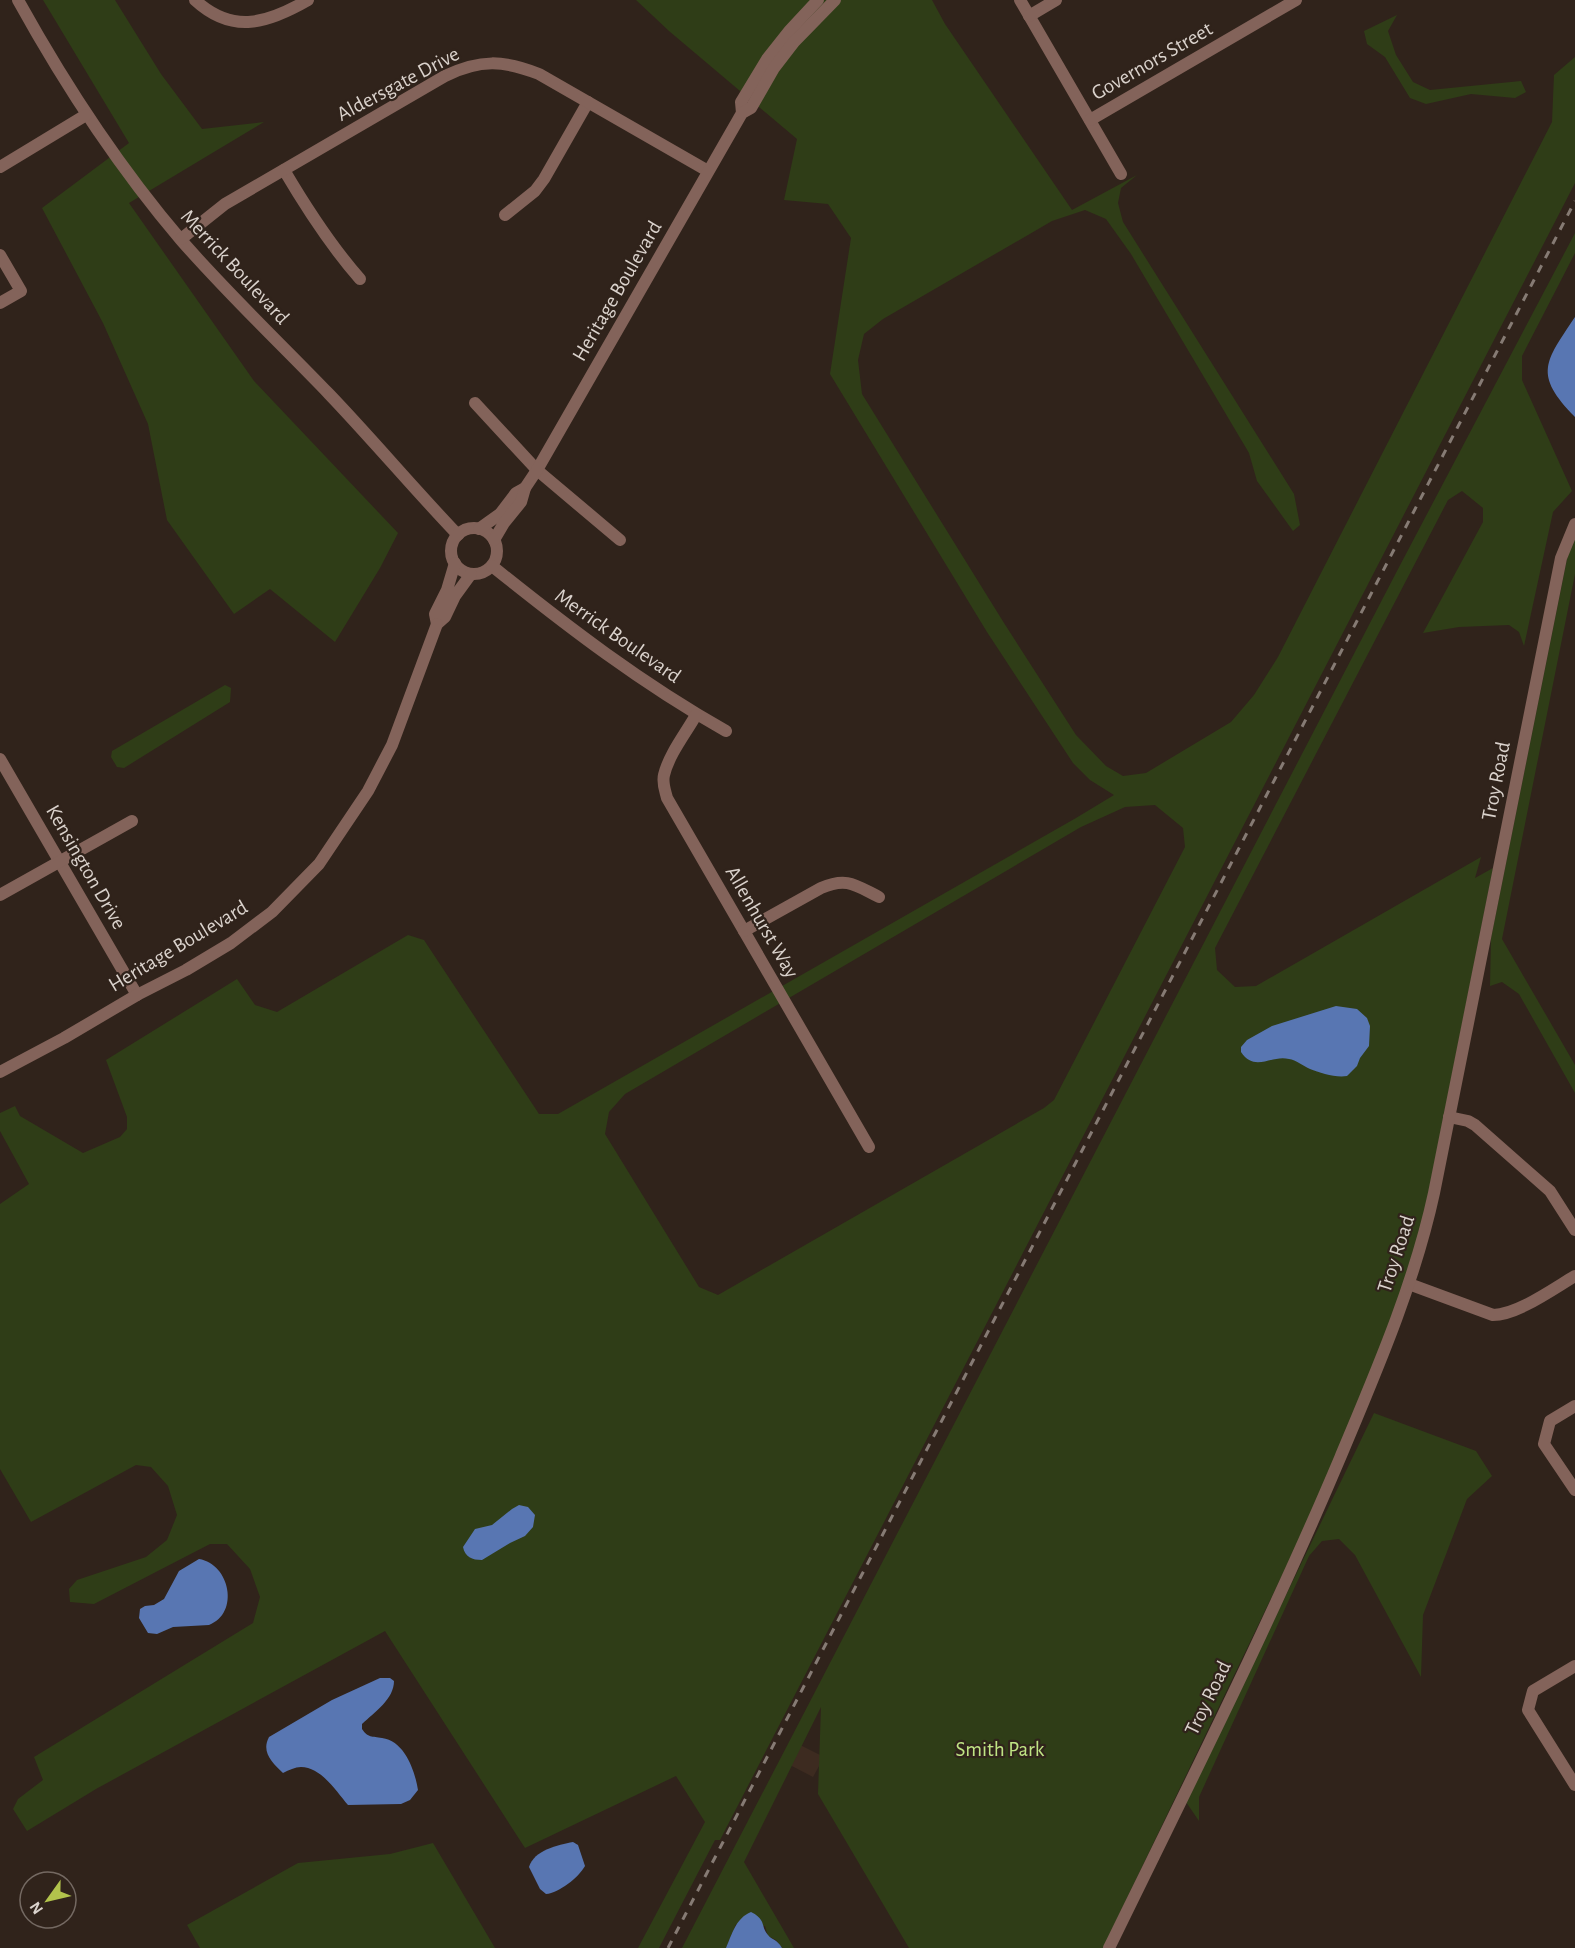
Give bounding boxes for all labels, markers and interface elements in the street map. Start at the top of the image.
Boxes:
street label: Governors Street [1088,18,1216,104]
street label: Aldersgate Drive [333,43,463,125]
street label: Merrick Boulevard [177,206,293,328]
street label: Heritage Boulevard [568,217,666,365]
street label: Merrick Boulevard [551,585,685,687]
street label: Troy Road [1478,740,1514,822]
street label: Kensington Drive [42,801,130,933]
street label: Allenhurst Way [722,863,802,981]
street label: Heritage Boulevard [105,896,251,996]
street label: Troy Road [1374,1213,1418,1295]
street label: Troy Road [1181,1657,1235,1739]
park label: Smith Park [956,1739,1045,1760]
north arrow [18,1870,78,1930]
text: N [27,1899,46,1917]

